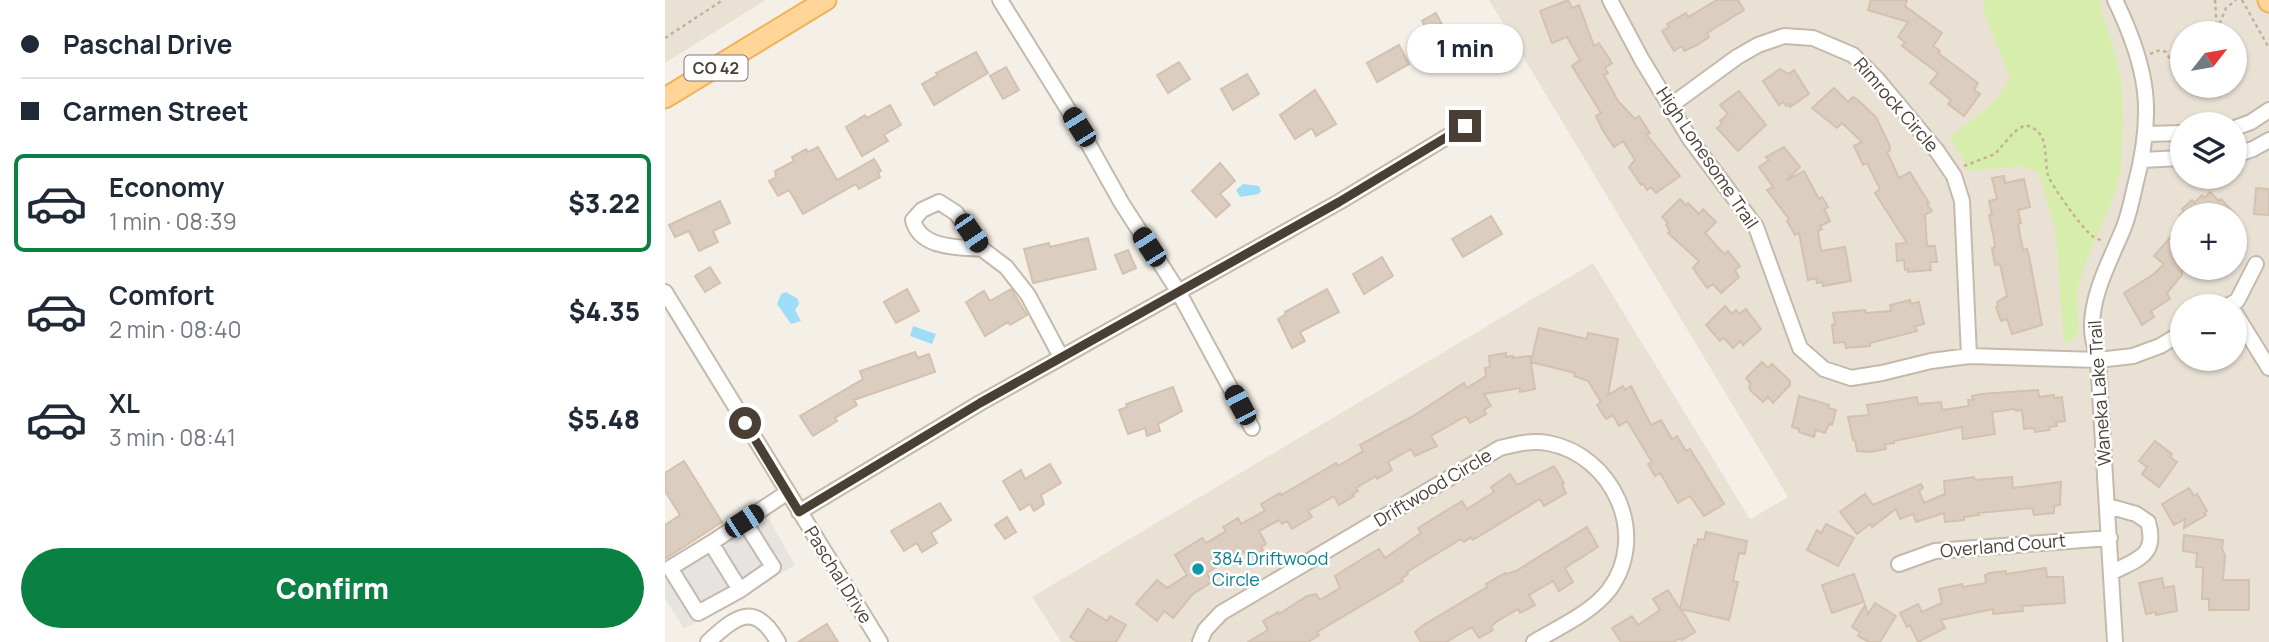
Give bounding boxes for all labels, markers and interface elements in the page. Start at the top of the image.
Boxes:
north arrow [2170,21,2247,98]
map controls [2170,21,2247,371]
callout: 1 min [1407,24,1523,74]
text: Paschal Drive [63,26,232,62]
text: 1 min [1436,32,1494,64]
street label: Rimrock Circle [1849,52,1945,157]
road number: CO 42 [685,55,747,80]
street label: High Lonesome Trail [1651,82,1764,233]
text: Carmen Street [63,93,248,129]
car [1059,104,1100,150]
route end [1449,110,1481,142]
button: layers [2170,112,2247,189]
text: Economy [109,169,224,205]
icon: car [25,172,88,235]
text: $3.22 [568,185,640,221]
button: + [2170,203,2247,280]
text: 1 min · 08:39 [109,205,237,237]
car [951,210,992,256]
car [1129,224,1170,270]
text: Comfort [109,277,215,313]
icon: car [25,280,88,343]
text: $4.35 [569,293,640,329]
button: − [2170,294,2247,371]
text: 2 min · 08:40 [109,313,242,345]
street label: Waneka Lake Trail [2082,319,2116,467]
car [1221,382,1260,428]
text: XL [109,385,140,421]
icon: car [25,388,88,451]
text: $5.48 [568,401,640,437]
route start [729,407,761,439]
text: 3 min · 08:41 [109,421,236,453]
street label: Driftwood Circle [1369,443,1496,532]
car [721,501,768,541]
street label: Paschal Drive [799,521,878,628]
street label: Overland Court [1939,528,2067,562]
place label: 384 Driftwood Circle [1212,546,1328,591]
button: Confirm [21,548,644,628]
marker: 384 Driftwood Circle [1190,561,1206,577]

